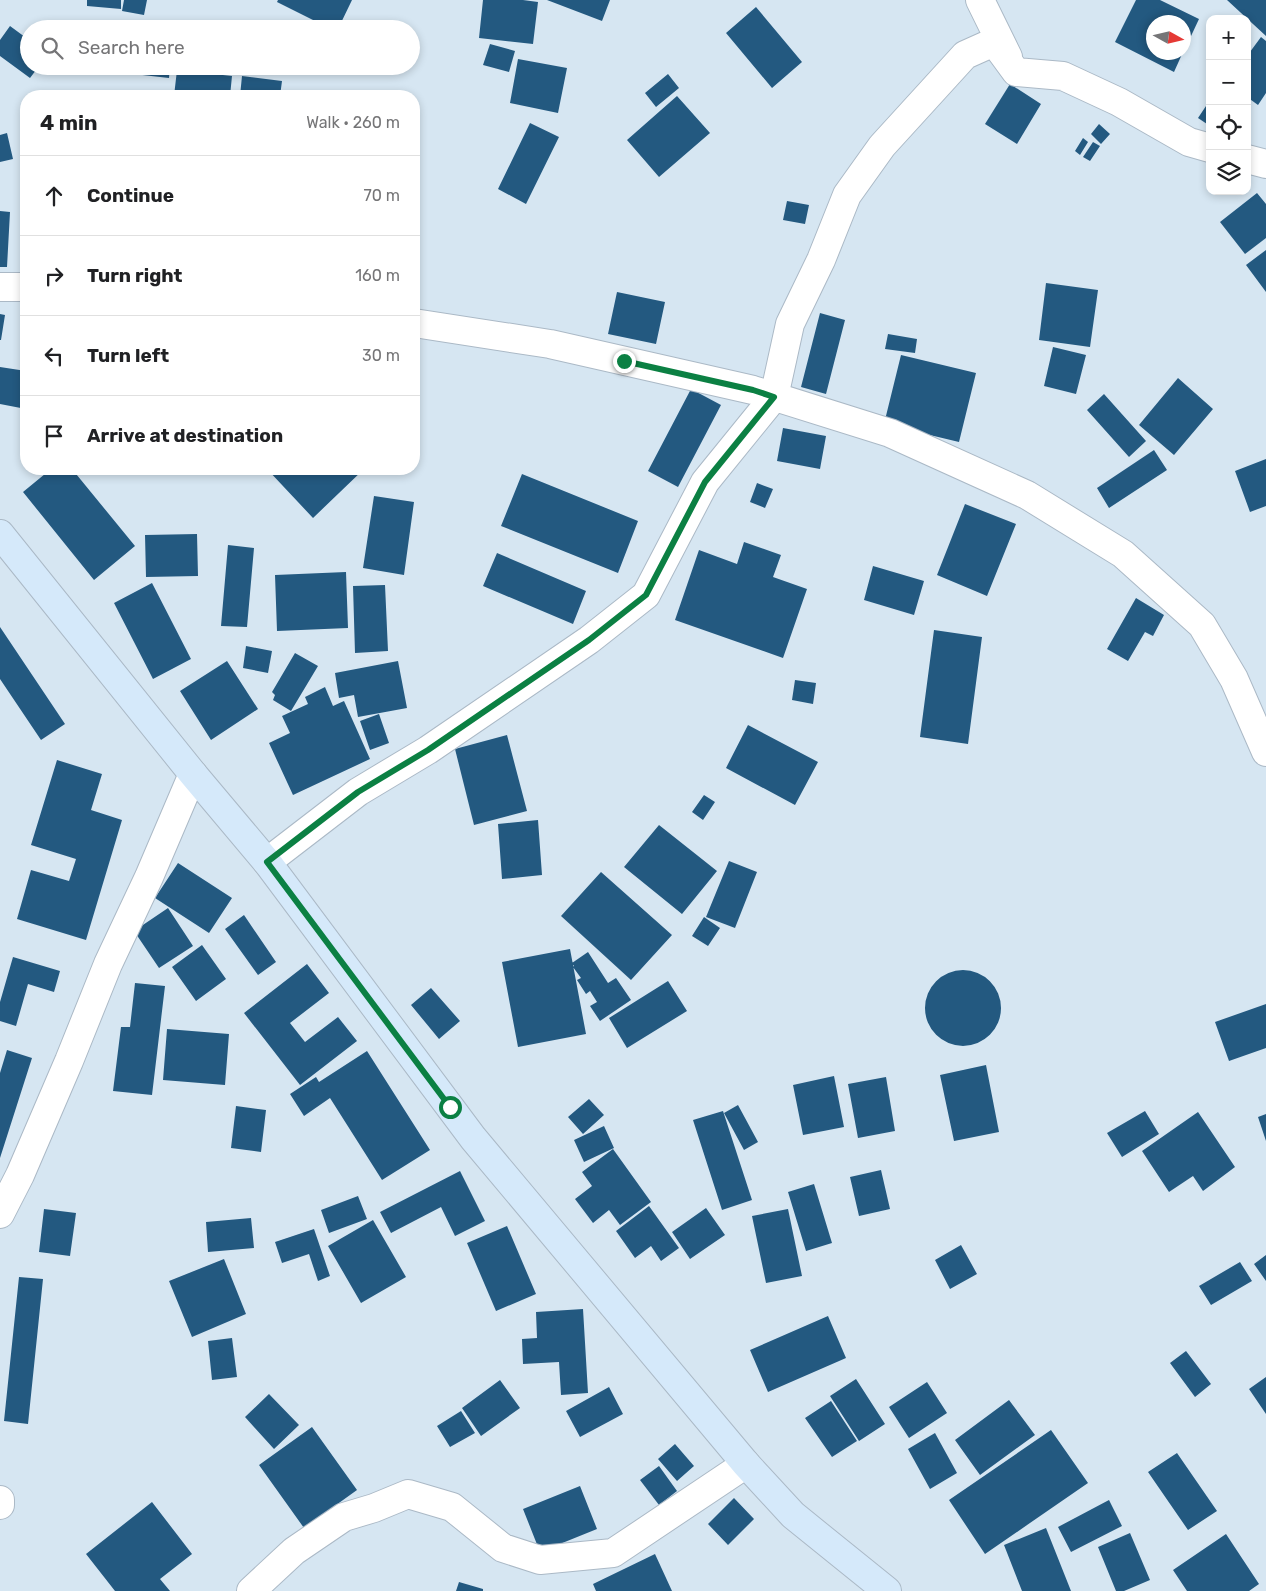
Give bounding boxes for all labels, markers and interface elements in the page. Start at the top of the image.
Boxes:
north arrow [1146,15,1191,60]
map controls [1206,15,1251,195]
button: + [1206,15,1251,60]
search box [20,20,420,75]
icon: search [38,34,66,62]
text: Search here [78,36,185,59]
button: − [1206,60,1251,105]
button: locate [1206,105,1251,150]
text: 4 min [40,110,98,135]
text: Walk · 260 m [306,113,400,132]
button: layers [1206,150,1251,195]
icon: ahead [40,182,68,210]
text: Continue [87,184,174,207]
text: 70 m [363,186,400,205]
icon: right [40,262,68,290]
text: Turn right [87,264,182,287]
text: 160 m [355,266,400,285]
icon: left [40,342,68,370]
text: Turn left [87,344,169,367]
text: 30 m [362,346,400,365]
route end [613,350,636,373]
icon: arrive [40,422,68,450]
text: Arrive at destination [87,424,283,447]
route start [439,1096,462,1119]

